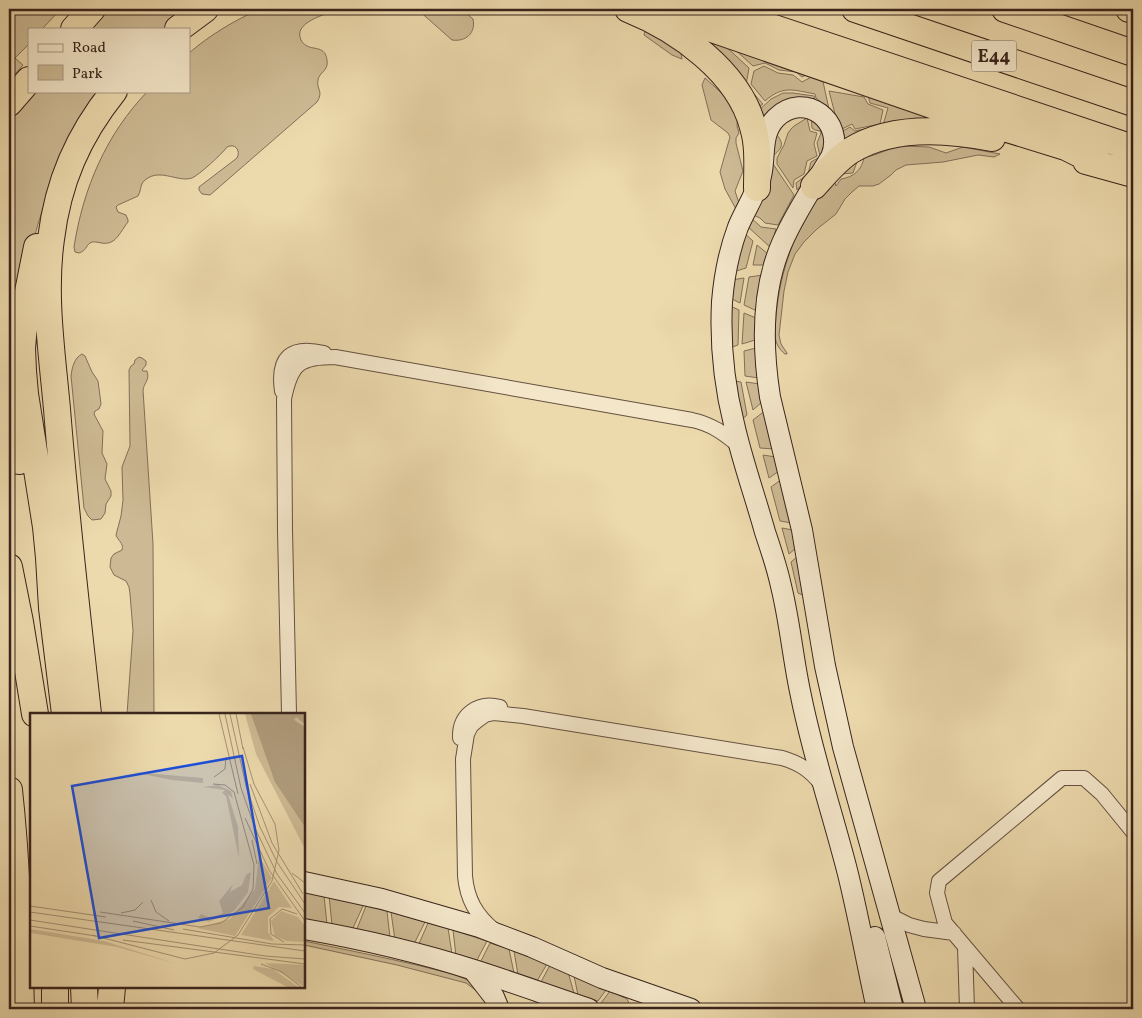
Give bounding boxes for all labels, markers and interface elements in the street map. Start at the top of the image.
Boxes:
legend [28,28,190,92]
text: Road [72,38,106,59]
road number: E44 [972,40,1016,72]
text: Park [72,64,103,85]
inset map [30,713,305,988]

